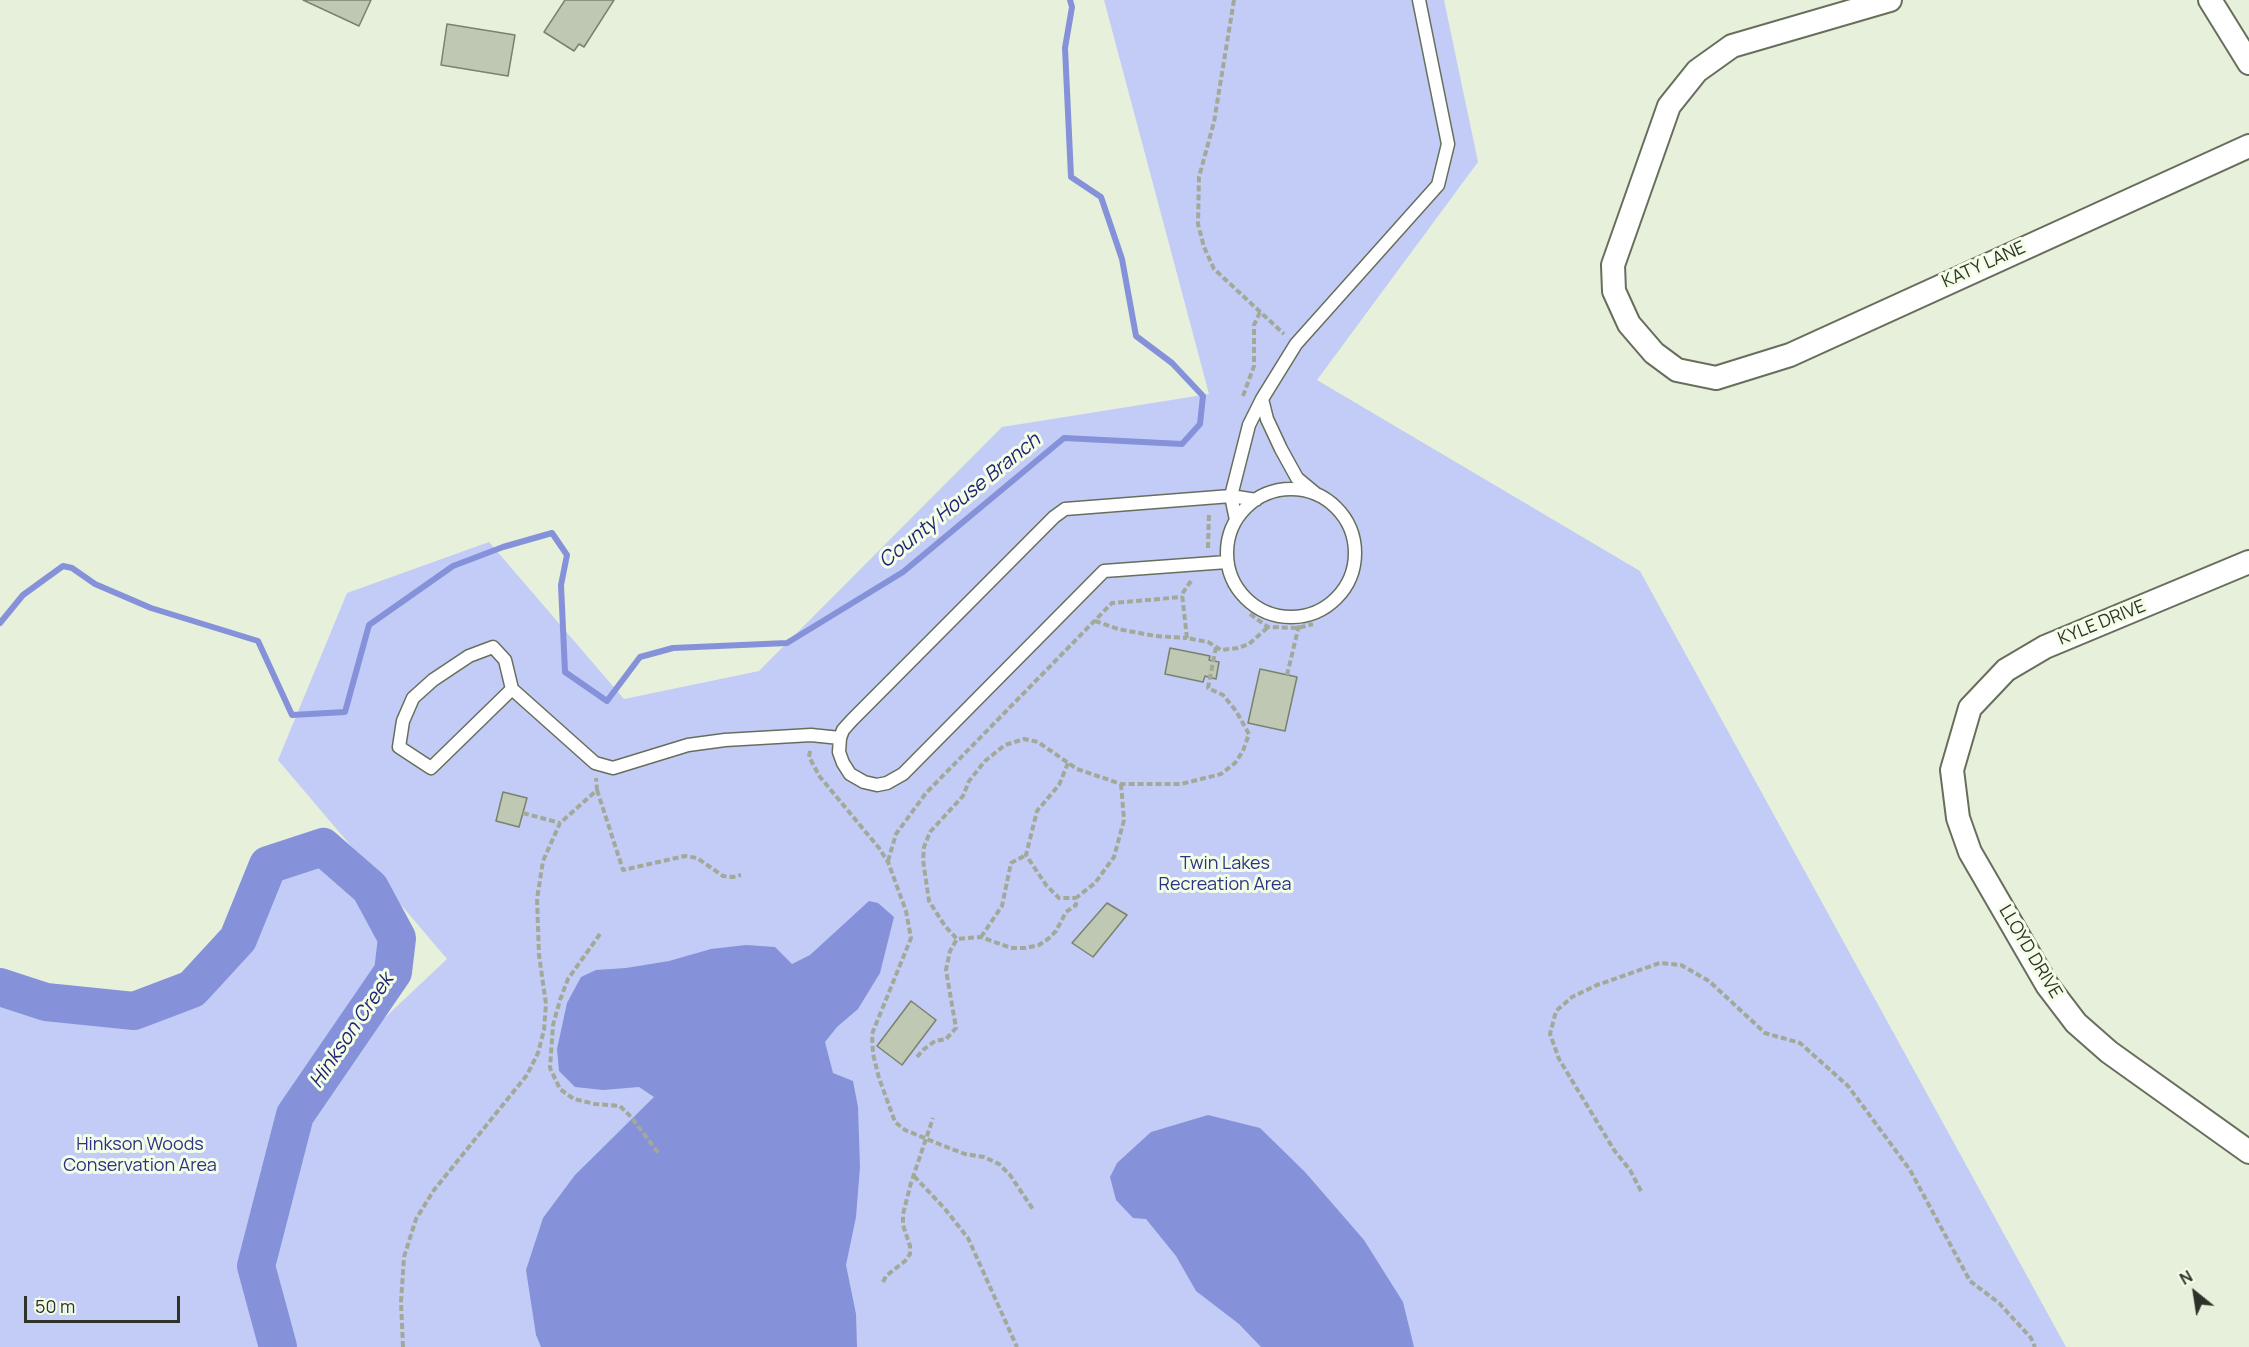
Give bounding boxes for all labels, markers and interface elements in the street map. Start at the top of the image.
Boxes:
street label: KATY LANE [1939,237,2029,293]
water label: County House Branch [874,429,1046,573]
street label: KYLE DRIVE [2055,596,2149,650]
park label: Twin Lakes Recreation Area [1159,853,1291,896]
street label: LLOYD DRIVE [1994,901,2066,1003]
water label: Hinkson Creek [305,969,399,1093]
park label: Hinkson Woods Conservation Area [63,1134,217,1176]
north arrow [2165,1263,2225,1323]
text: N [2176,1265,2196,1290]
scale bar [27,1284,183,1322]
text: 50 m [35,1294,75,1318]

